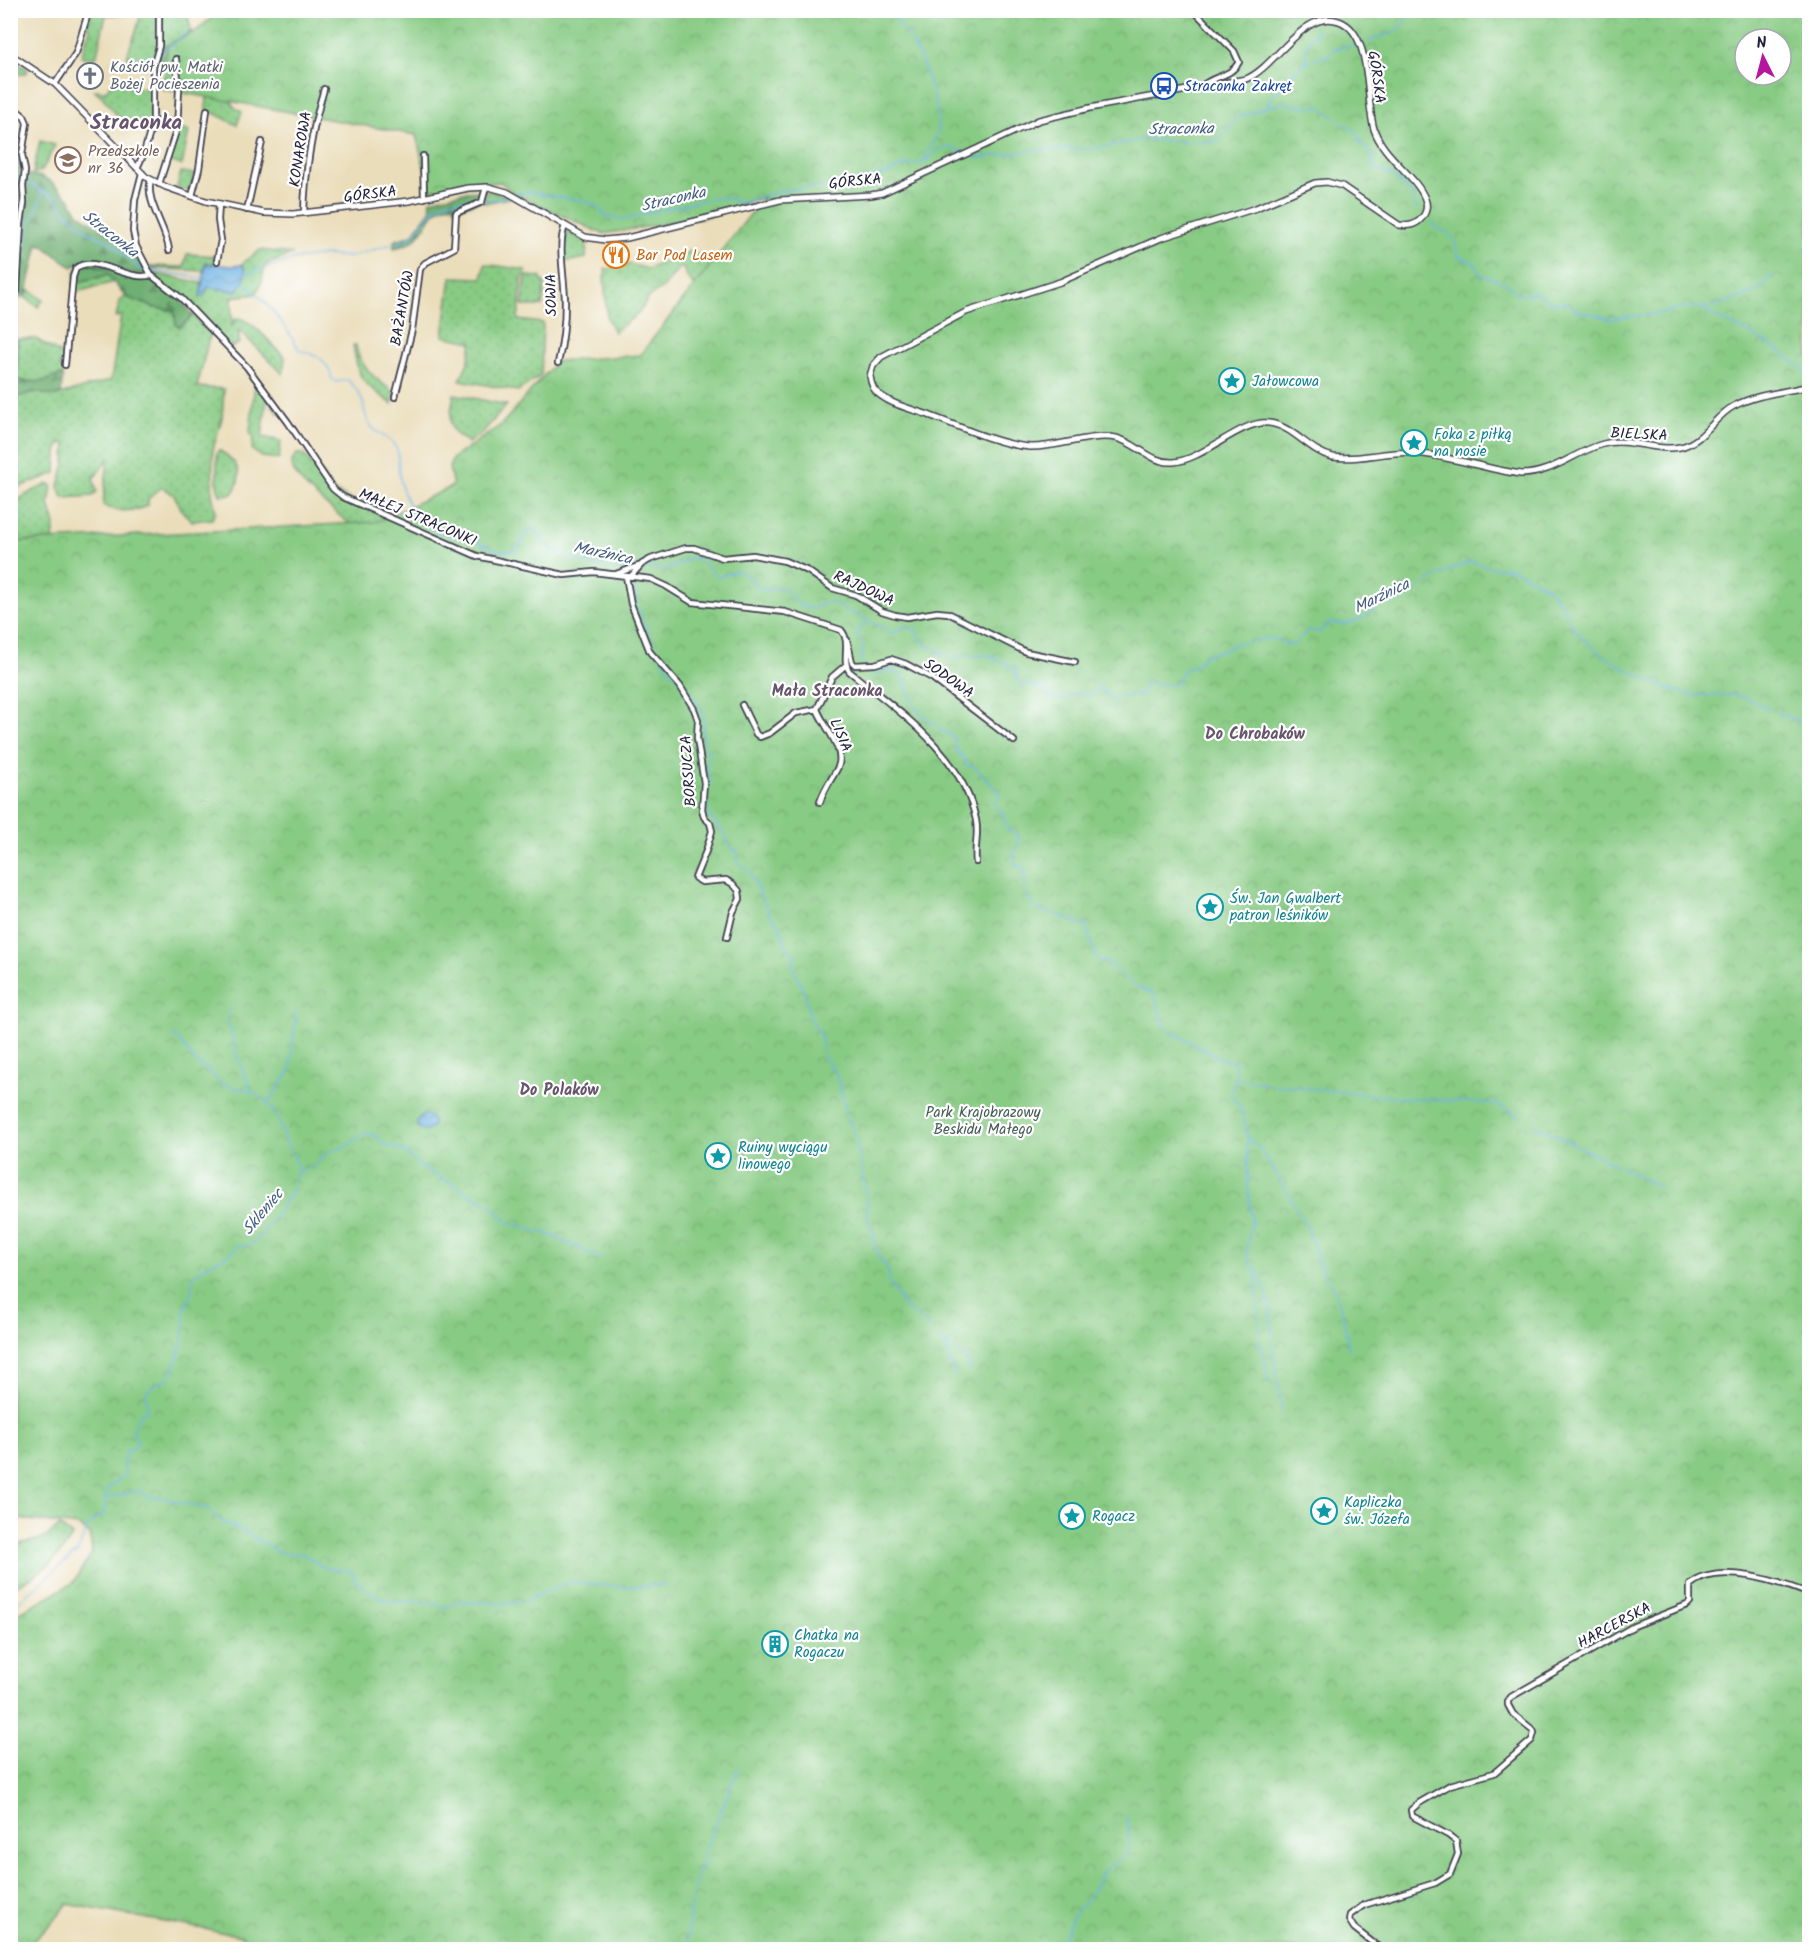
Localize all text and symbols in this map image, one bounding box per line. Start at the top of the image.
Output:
north arrow [1733,27,1793,87]
text: N [1755,31,1768,57]
street label: GÓRSKA [1360,49,1392,105]
place label: Kościół pw. Matki Bożej Pocieszenia [110,56,224,97]
church icon: Kościół pw. Matki Bożej Pocieszenia [75,61,105,91]
bus stop icon: Straconka Zakręt [1149,71,1179,101]
place label: Straconka Zakręt [1184,75,1292,99]
district label: Straconka [90,107,182,140]
street label: KONAROWA [283,110,319,189]
water label: Straconka [1148,116,1215,143]
place label: Przedszkole nr 36 [88,140,159,181]
school or university icon: Przedszkole nr 36 [53,145,83,175]
street label: GÓRSKA [827,167,883,197]
street label: GÓRSKA [342,180,398,210]
water label: Straconka [639,180,709,219]
water label: Straconka [77,204,145,265]
restaurant icon: Bar Pod Lasem [601,240,631,270]
place label: Bar Pod Lasem [636,244,732,268]
street label: BAŻANTÓW [385,268,421,348]
street label: SOWIA [540,273,564,317]
place icon: Jałowcowa [1217,366,1247,396]
place label: Jałowcowa [1252,370,1319,394]
street label: BIELSKA [1610,422,1668,448]
place label: Foka z piłką na nosie [1434,423,1512,464]
place icon: Foka z piłką na nosie [1399,428,1429,458]
street label: MAŁEJ STRACONKI [355,482,481,554]
water label: Marźnica [571,535,636,572]
street label: RAJDOWA [829,564,898,613]
water label: Marźnica [1350,571,1415,621]
street label: SODOWA [918,653,979,705]
district label: Mała Straconka [772,679,882,704]
street label: LISIA [822,715,858,756]
district label: Do Chrobaków [1205,722,1306,747]
street label: BORSUCZA [675,734,703,808]
place label: Św. Jan Gwalbert patron leśników [1229,887,1341,928]
place icon: Św. Jan Gwalbert patron leśników [1195,892,1225,922]
district label: Do Polaków [519,1078,599,1103]
park label: Park Krajobrazowy Beskidu Małego [925,1101,1041,1142]
place label: Ruiny wyciągu linowego [738,1136,827,1177]
place icon: Ruiny wyciągu linowego [703,1141,733,1171]
water label: Skleniec [236,1182,291,1241]
place label: Kapliczka św. Józefa [1344,1491,1410,1532]
place icon: Kapliczka św. Józefa [1309,1496,1339,1526]
place icon: Rogacz [1057,1501,1087,1531]
place label: Rogacz [1092,1505,1135,1529]
street label: HARCERSKA [1573,1596,1656,1655]
place label: Chatka na Rogaczu [794,1624,859,1665]
building icon: Chatka na Rogaczu [760,1629,790,1659]

